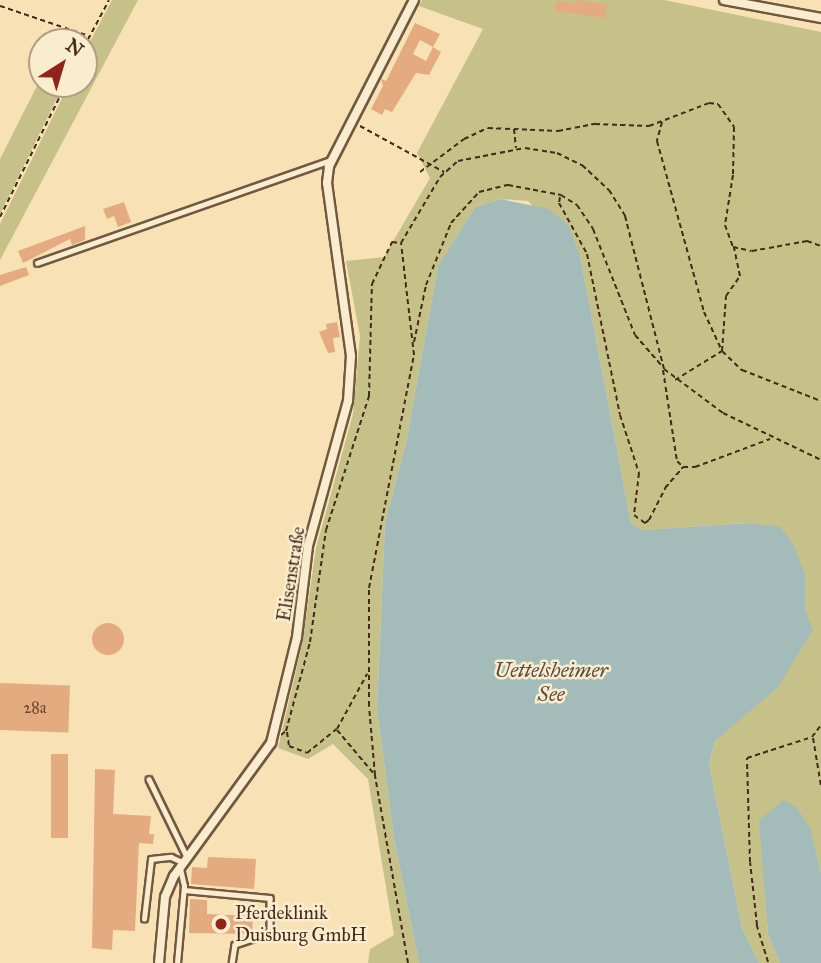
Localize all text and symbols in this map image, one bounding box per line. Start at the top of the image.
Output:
north arrow [28,28,98,98]
text: N [61,33,88,61]
street label: Elisenstraße [272,525,310,623]
water label: Uettelsheimer See [494,657,608,707]
house number: 28a [23,698,47,718]
place label: Pferdeklinik Duisburg GmbH [235,902,367,946]
marker: Pferdeklinik Duisburg GmbH [213,916,229,932]

